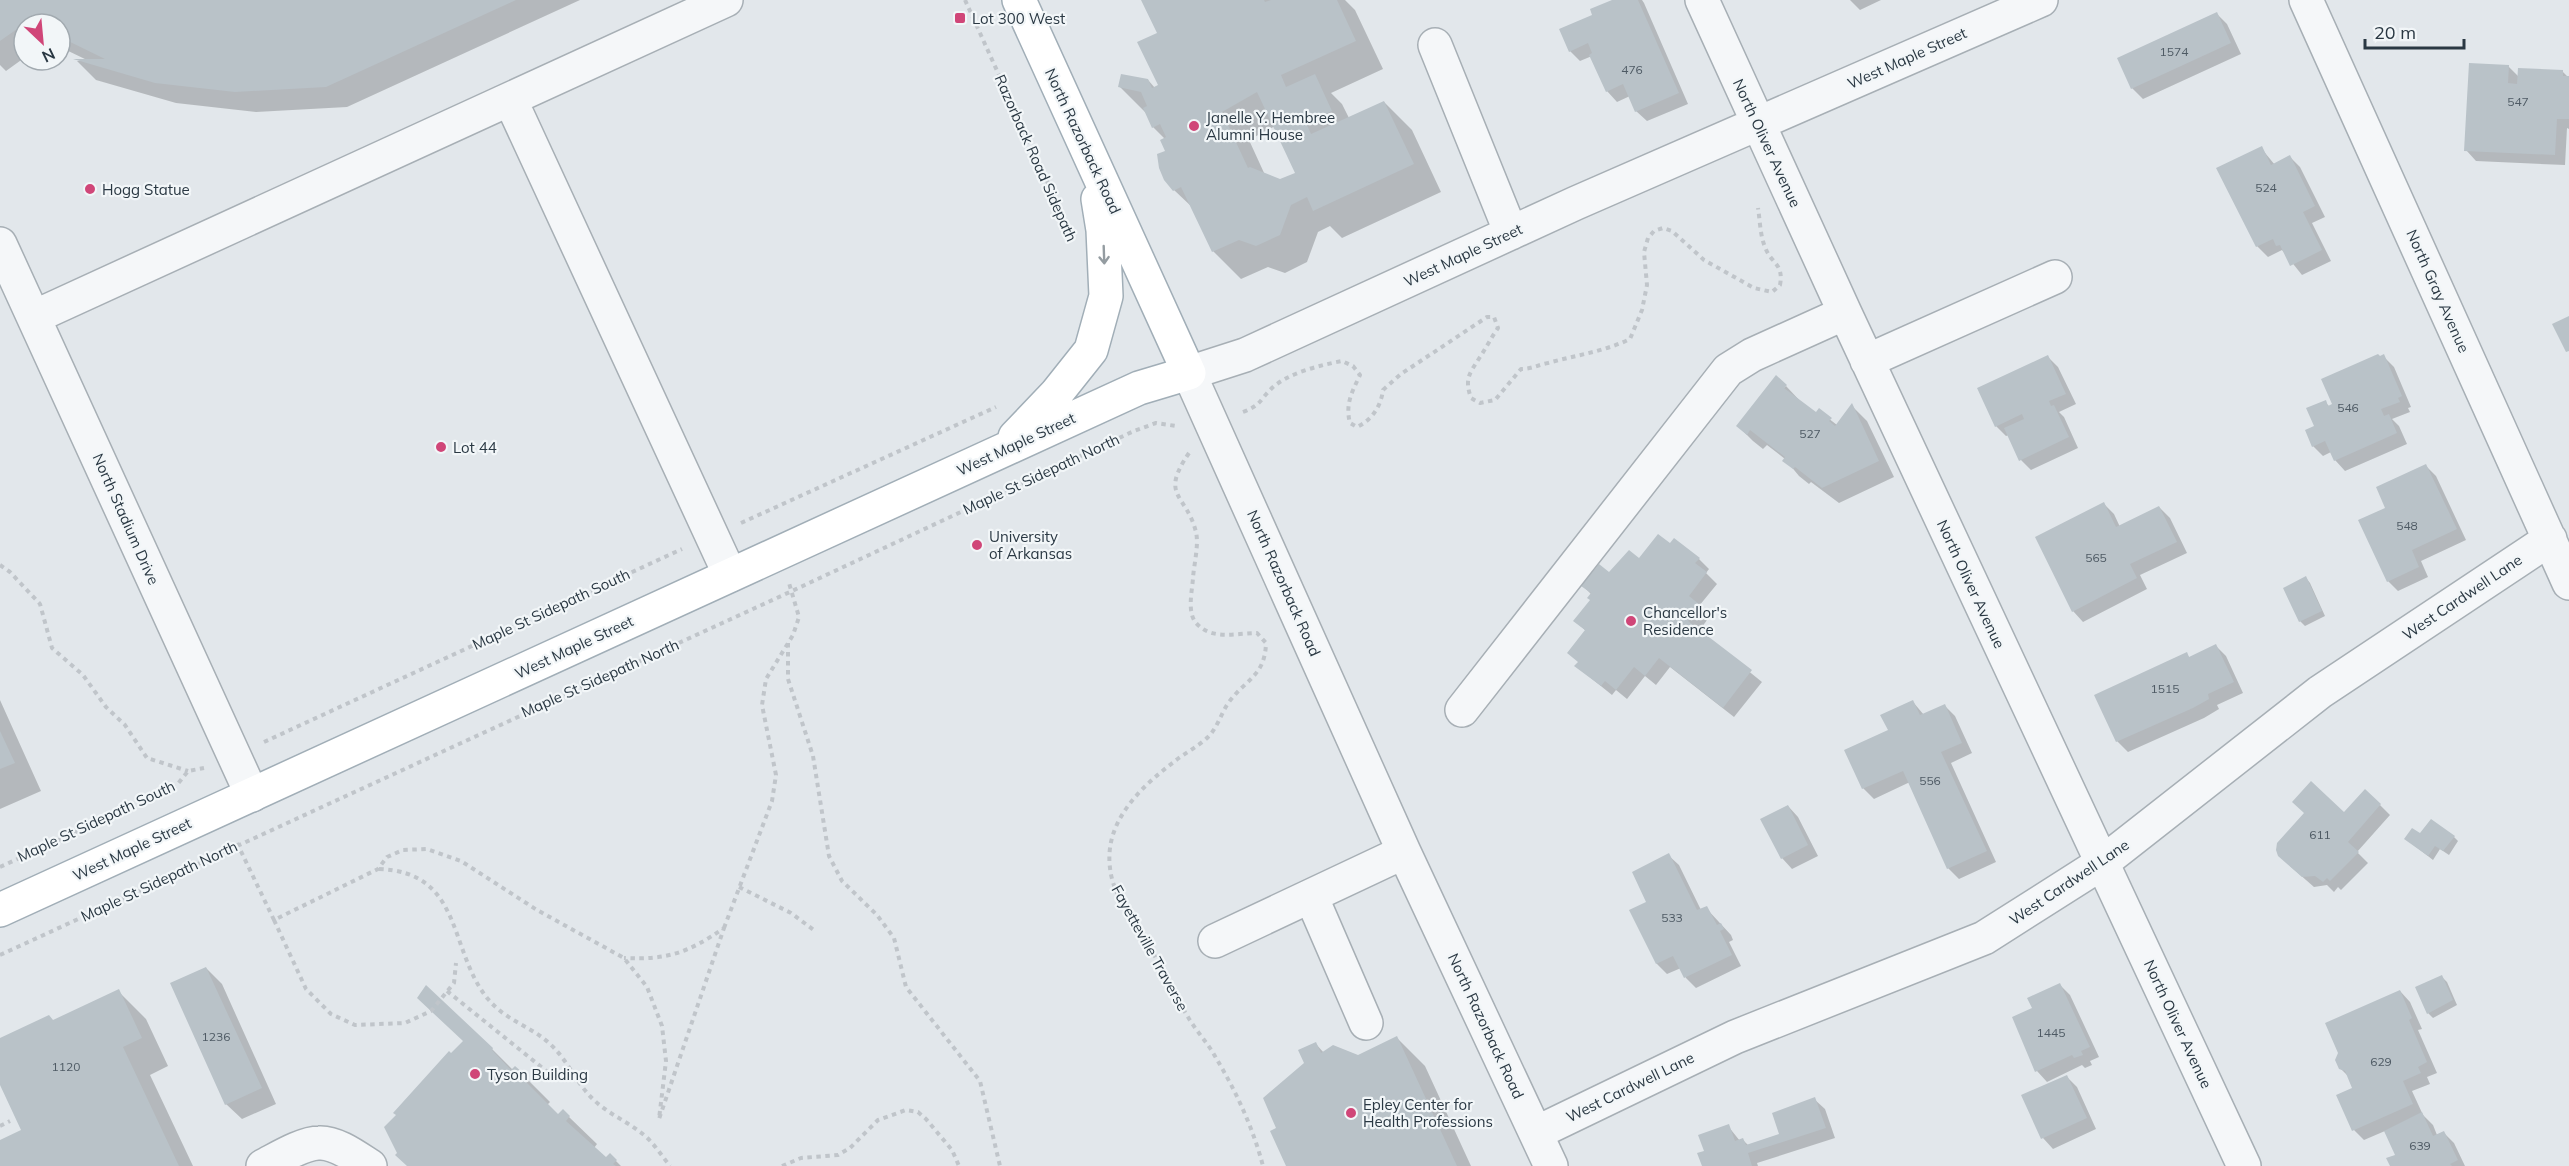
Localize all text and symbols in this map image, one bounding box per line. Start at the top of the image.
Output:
place label: Lot 300 West [972,9,1065,28]
marker: Lot 300 West [953,11,967,25]
north arrow [12,12,72,72]
scale bar [2365,12,2464,50]
text: 20 m [2374,21,2416,44]
street label: West Maple Street [1844,23,1970,93]
text: N [39,44,58,67]
house number: 1574 [2160,44,2188,59]
house number: 476 [1621,62,1643,77]
street label: North Razorback Road [1041,65,1125,217]
street label: Razorback Road Sidepath [991,72,1081,244]
street label: North Oliver Avenue [1729,76,1805,210]
house number: 547 [2507,94,2529,109]
place label: Janelle Y. Hembree Alumni House [1206,108,1335,144]
marker: Janelle Y. Hembree Alumni House [1187,119,1201,133]
place label: Hogg Statue [102,180,190,199]
house number: 524 [2255,180,2277,195]
marker: Hogg Statue [83,182,97,196]
street label: West Maple Street [1401,219,1525,291]
street label: North Gray Avenue [2402,226,2474,356]
one-way arrow [1099,245,1110,265]
house number: 546 [2337,400,2359,415]
street label: West Maple Street [954,408,1078,480]
house number: 527 [1799,426,1821,441]
street label: Maple St Sidepath North [960,429,1122,519]
place label: Lot 44 [453,438,497,457]
marker: Lot 44 [434,440,448,454]
street label: North Stadium Drive [89,450,163,588]
street label: North Razorback Road [1243,507,1325,659]
street label: North Oliver Avenue [1933,517,2009,651]
house number: 548 [2396,518,2418,533]
place label: University of Arkansas [989,527,1072,563]
marker: University of Arkansas [970,538,984,552]
house number: 565 [2085,550,2107,565]
street label: West Cardwell Lane [2399,550,2525,644]
street label: Maple St Sidepath South [469,564,633,654]
place label: Chancellor's Residence [1643,603,1727,639]
street label: West Maple Street [512,611,636,683]
marker: Chancellor's Residence [1624,614,1638,628]
street label: Maple St Sidepath North [518,635,682,721]
house number: 1515 [2151,681,2179,696]
house number: 556 [1919,773,1941,788]
street label: Maple St Sidepath South [14,776,178,866]
street label: West Maple Street [70,813,194,885]
house number: 611 [2309,827,2331,842]
street label: West Cardwell Lane [2006,835,2132,929]
street label: Maple St Sidepath North [78,836,240,926]
street label: Fayetteville Traverse [1107,882,1193,1014]
house number: 533 [1661,910,1683,925]
street label: North Razorback Road [1444,950,1528,1102]
street label: North Oliver Avenue [2140,957,2216,1091]
house number: 1445 [2037,1025,2065,1040]
house number: 1236 [202,1029,230,1044]
street label: West Cardwell Lane [1563,1048,1697,1126]
house number: 629 [2370,1054,2392,1069]
house number: 1120 [52,1059,80,1074]
place label: Tyson Building [487,1065,588,1084]
marker: Tyson Building [468,1067,482,1081]
place label: Epley Center for Health Professions [1363,1095,1493,1131]
marker: Epley Center for Health Professions [1344,1106,1358,1120]
house number: 639 [2409,1138,2431,1153]

